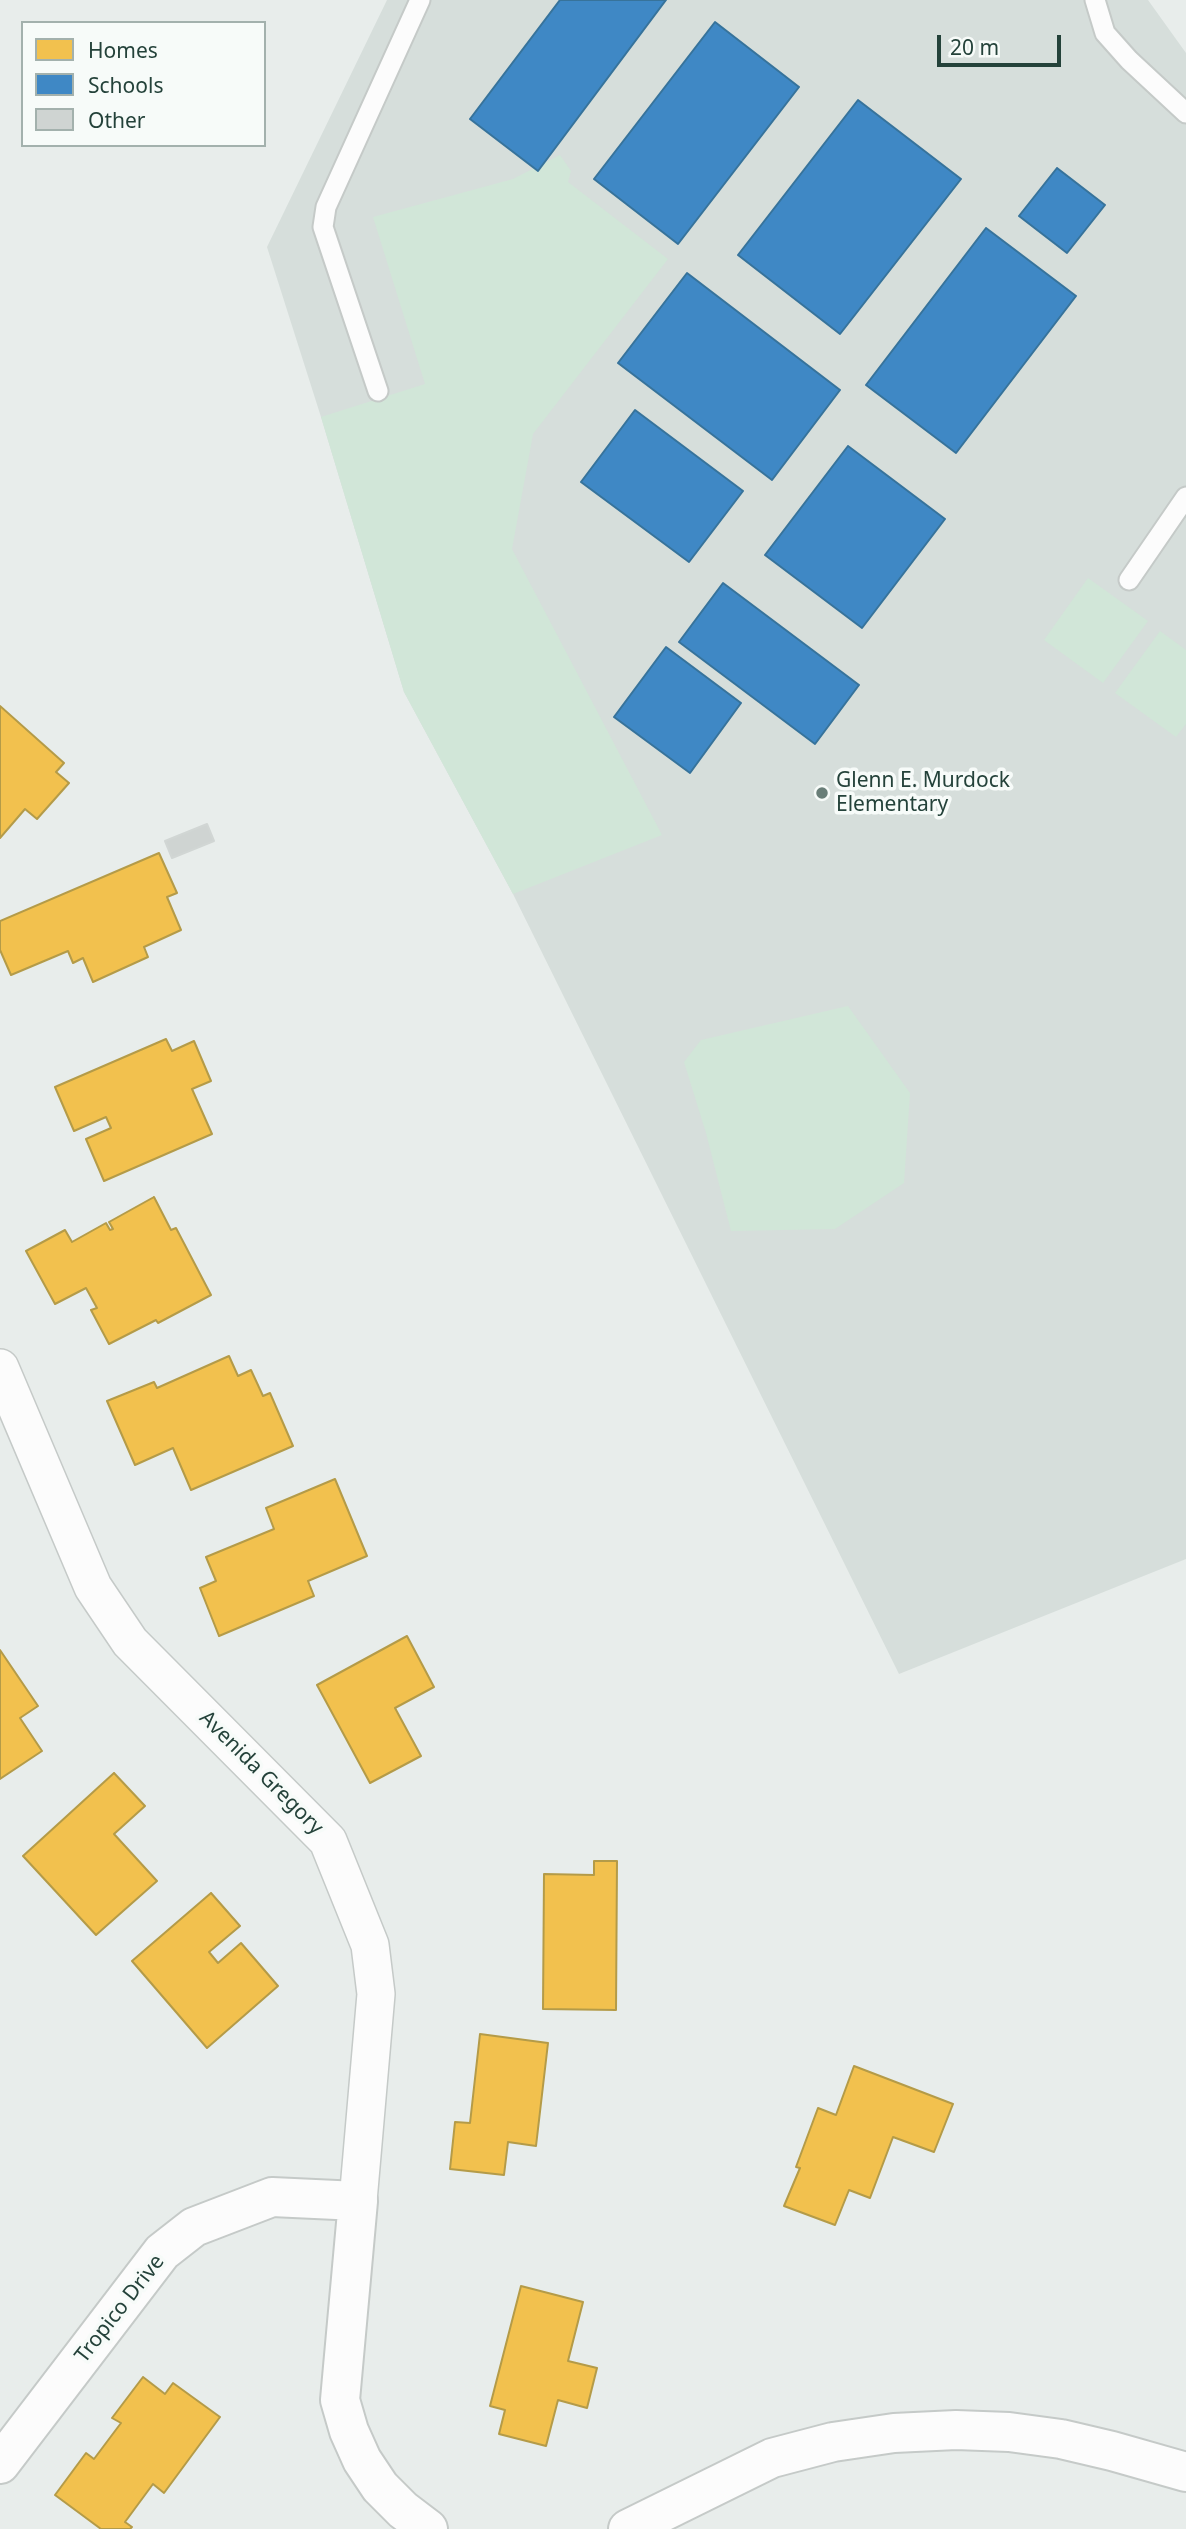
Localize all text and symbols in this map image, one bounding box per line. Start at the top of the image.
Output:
legend [21,21,266,147]
scale bar [941,21,1065,65]
text: 20 m [950,33,999,61]
text: Homes [88,36,158,64]
text: Schools [88,71,163,99]
text: Other [88,106,145,134]
place label: Glenn E. Murdock Elementary [836,768,1010,818]
marker: Glenn E. Murdock Elementary [814,785,830,801]
street label: Avenida Gregory [194,1706,328,1840]
street label: Tropico Drive [70,2250,170,2368]

